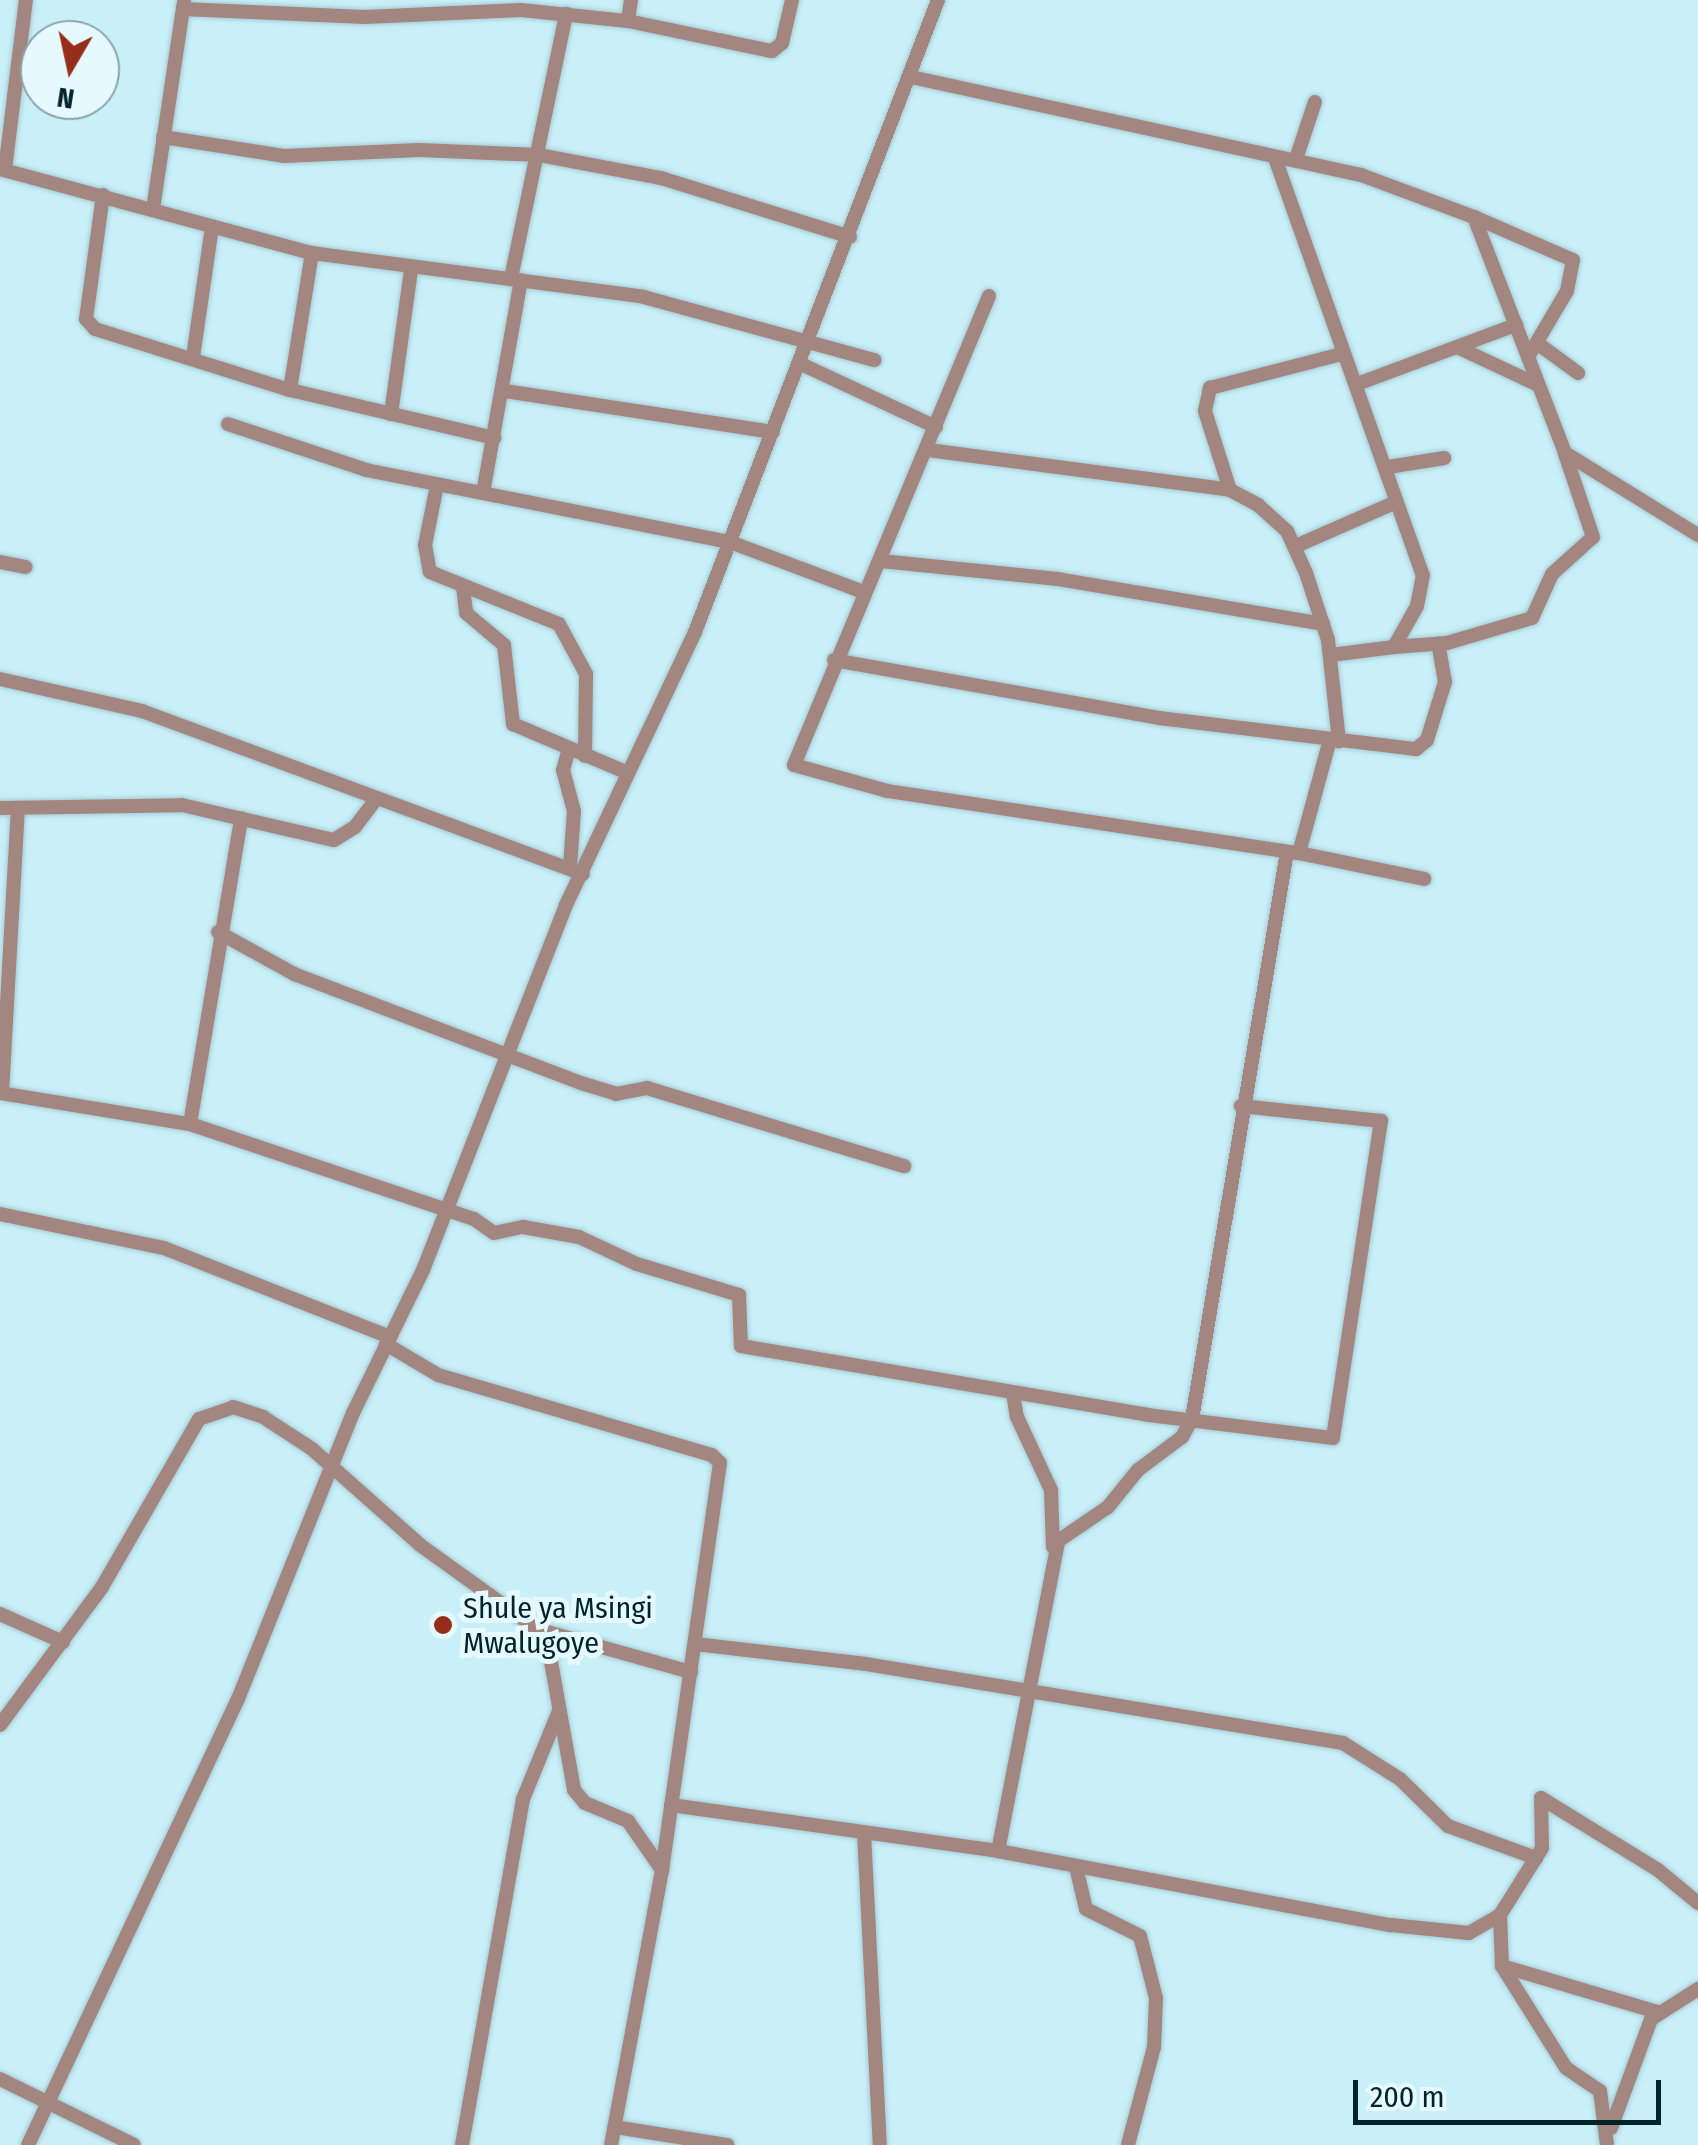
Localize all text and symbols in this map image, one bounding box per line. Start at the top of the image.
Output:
north arrow [20,20,120,120]
text: N [55,81,76,116]
place label: Shule ya Msingi Mwalugoye [463,1590,653,1660]
marker: Shule ya Msingi Mwalugoye [432,1614,454,1636]
scale bar [1358,2060,1666,2122]
text: 200 m [1370,2079,1445,2115]

